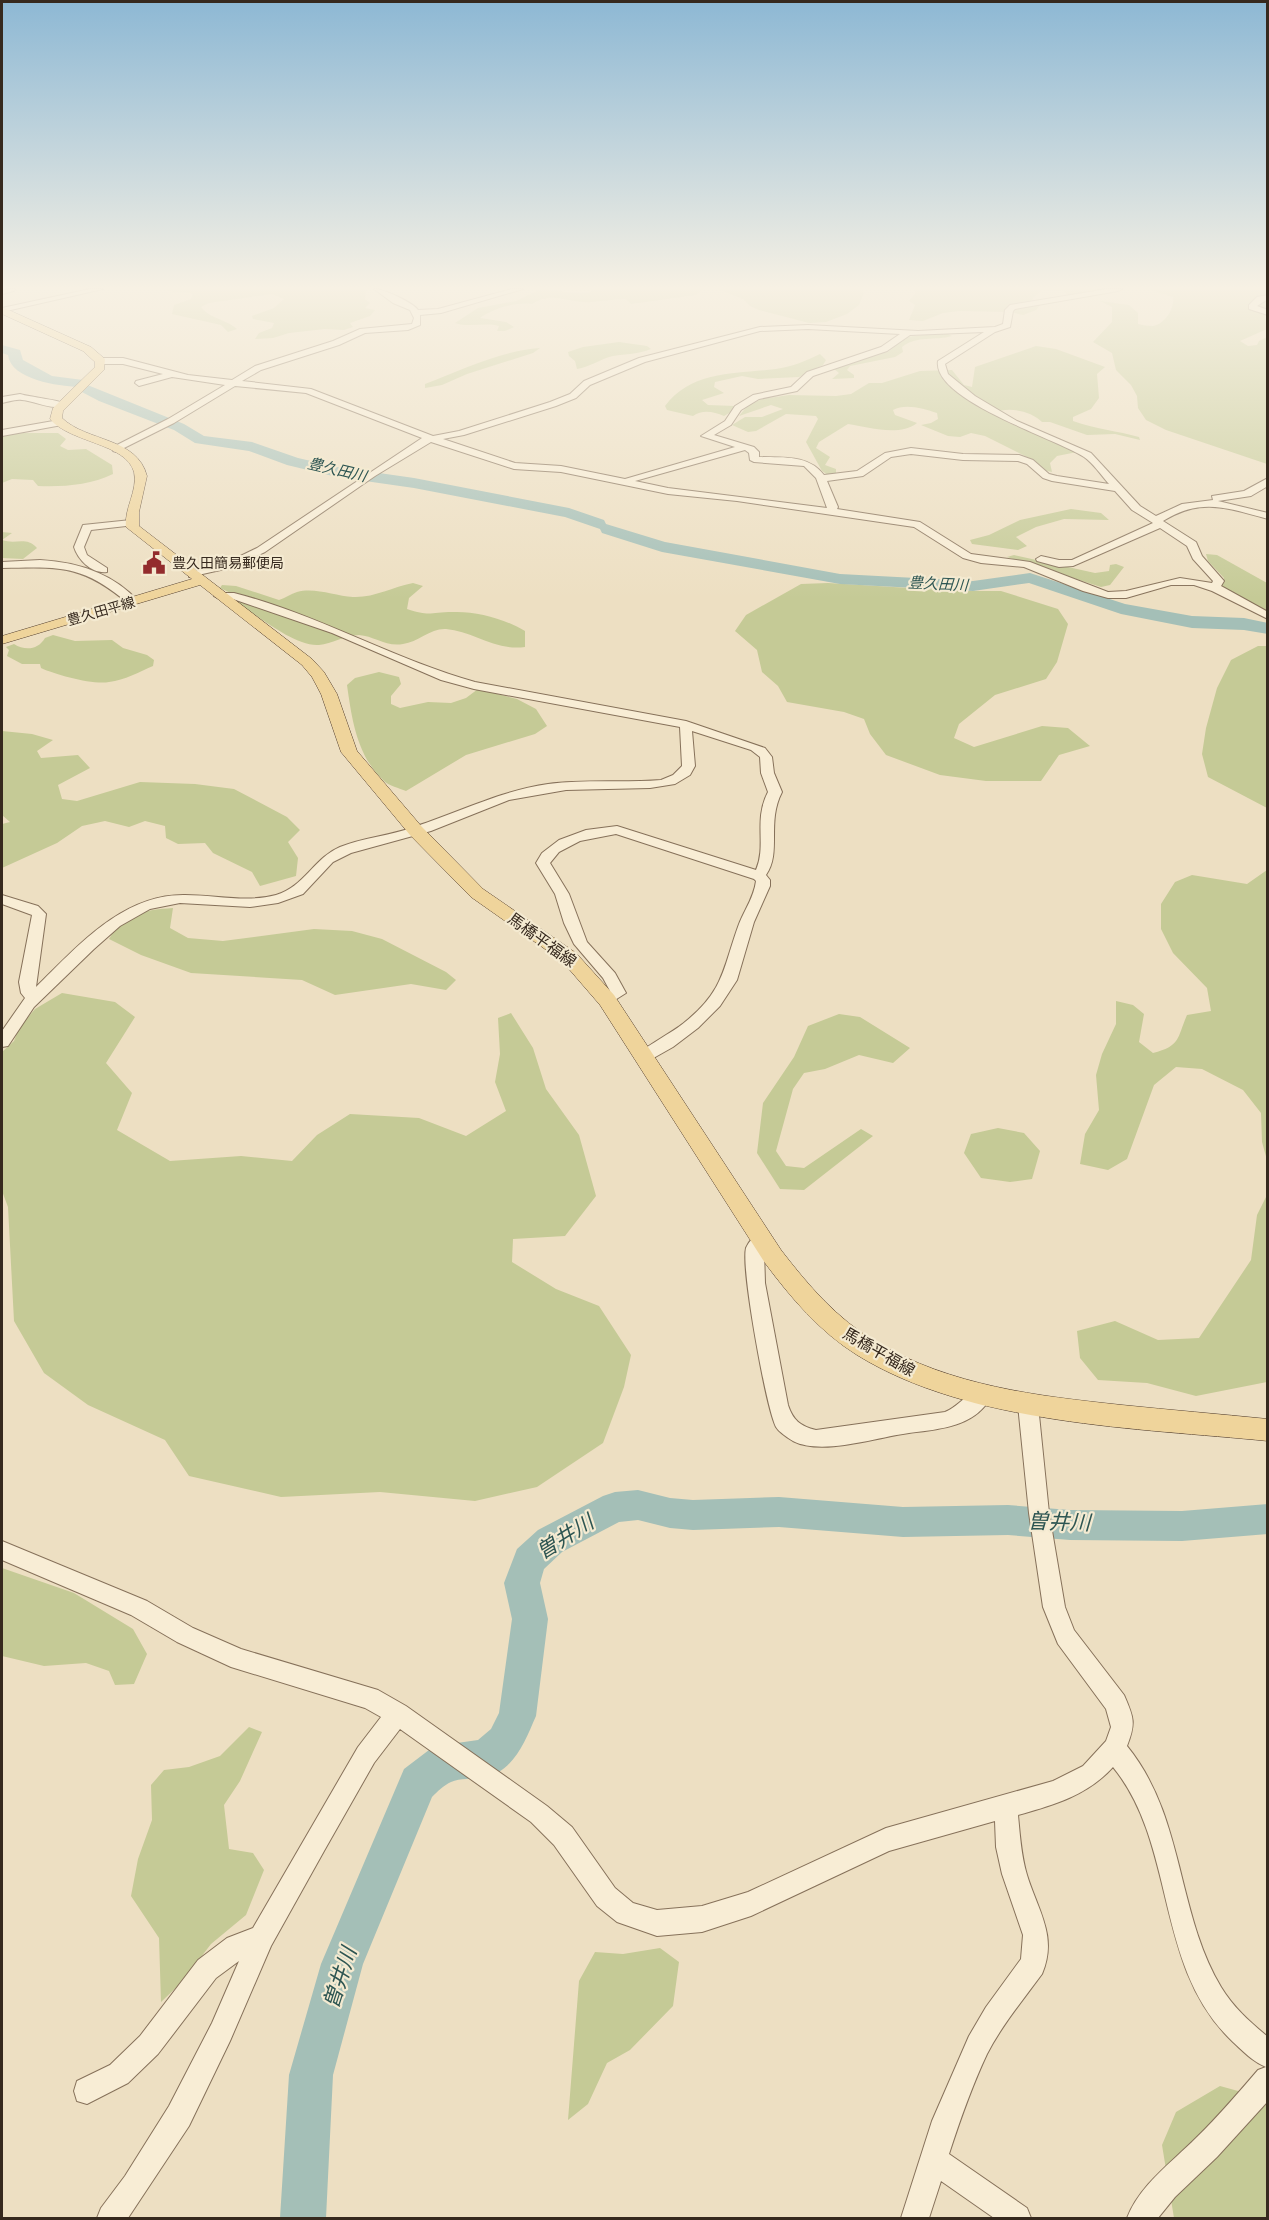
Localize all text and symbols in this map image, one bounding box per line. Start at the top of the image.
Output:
water label: 豊久田川 [306,455,370,485]
public building icon: 豊久田簡易郵便局 [141,550,167,576]
place label: 豊久田簡易郵便局 [172,555,284,571]
water label: 豊久田川 [908,574,970,594]
street label: 豊久田平線 [65,594,137,628]
street label: 馬橋平福線 [505,910,579,970]
street label: 馬橋平福線 [840,1325,918,1379]
water label: 曽井川 [532,1509,600,1564]
water label: 曽井川 [1027,1509,1093,1535]
water label: 曽井川 [319,1942,362,2012]

